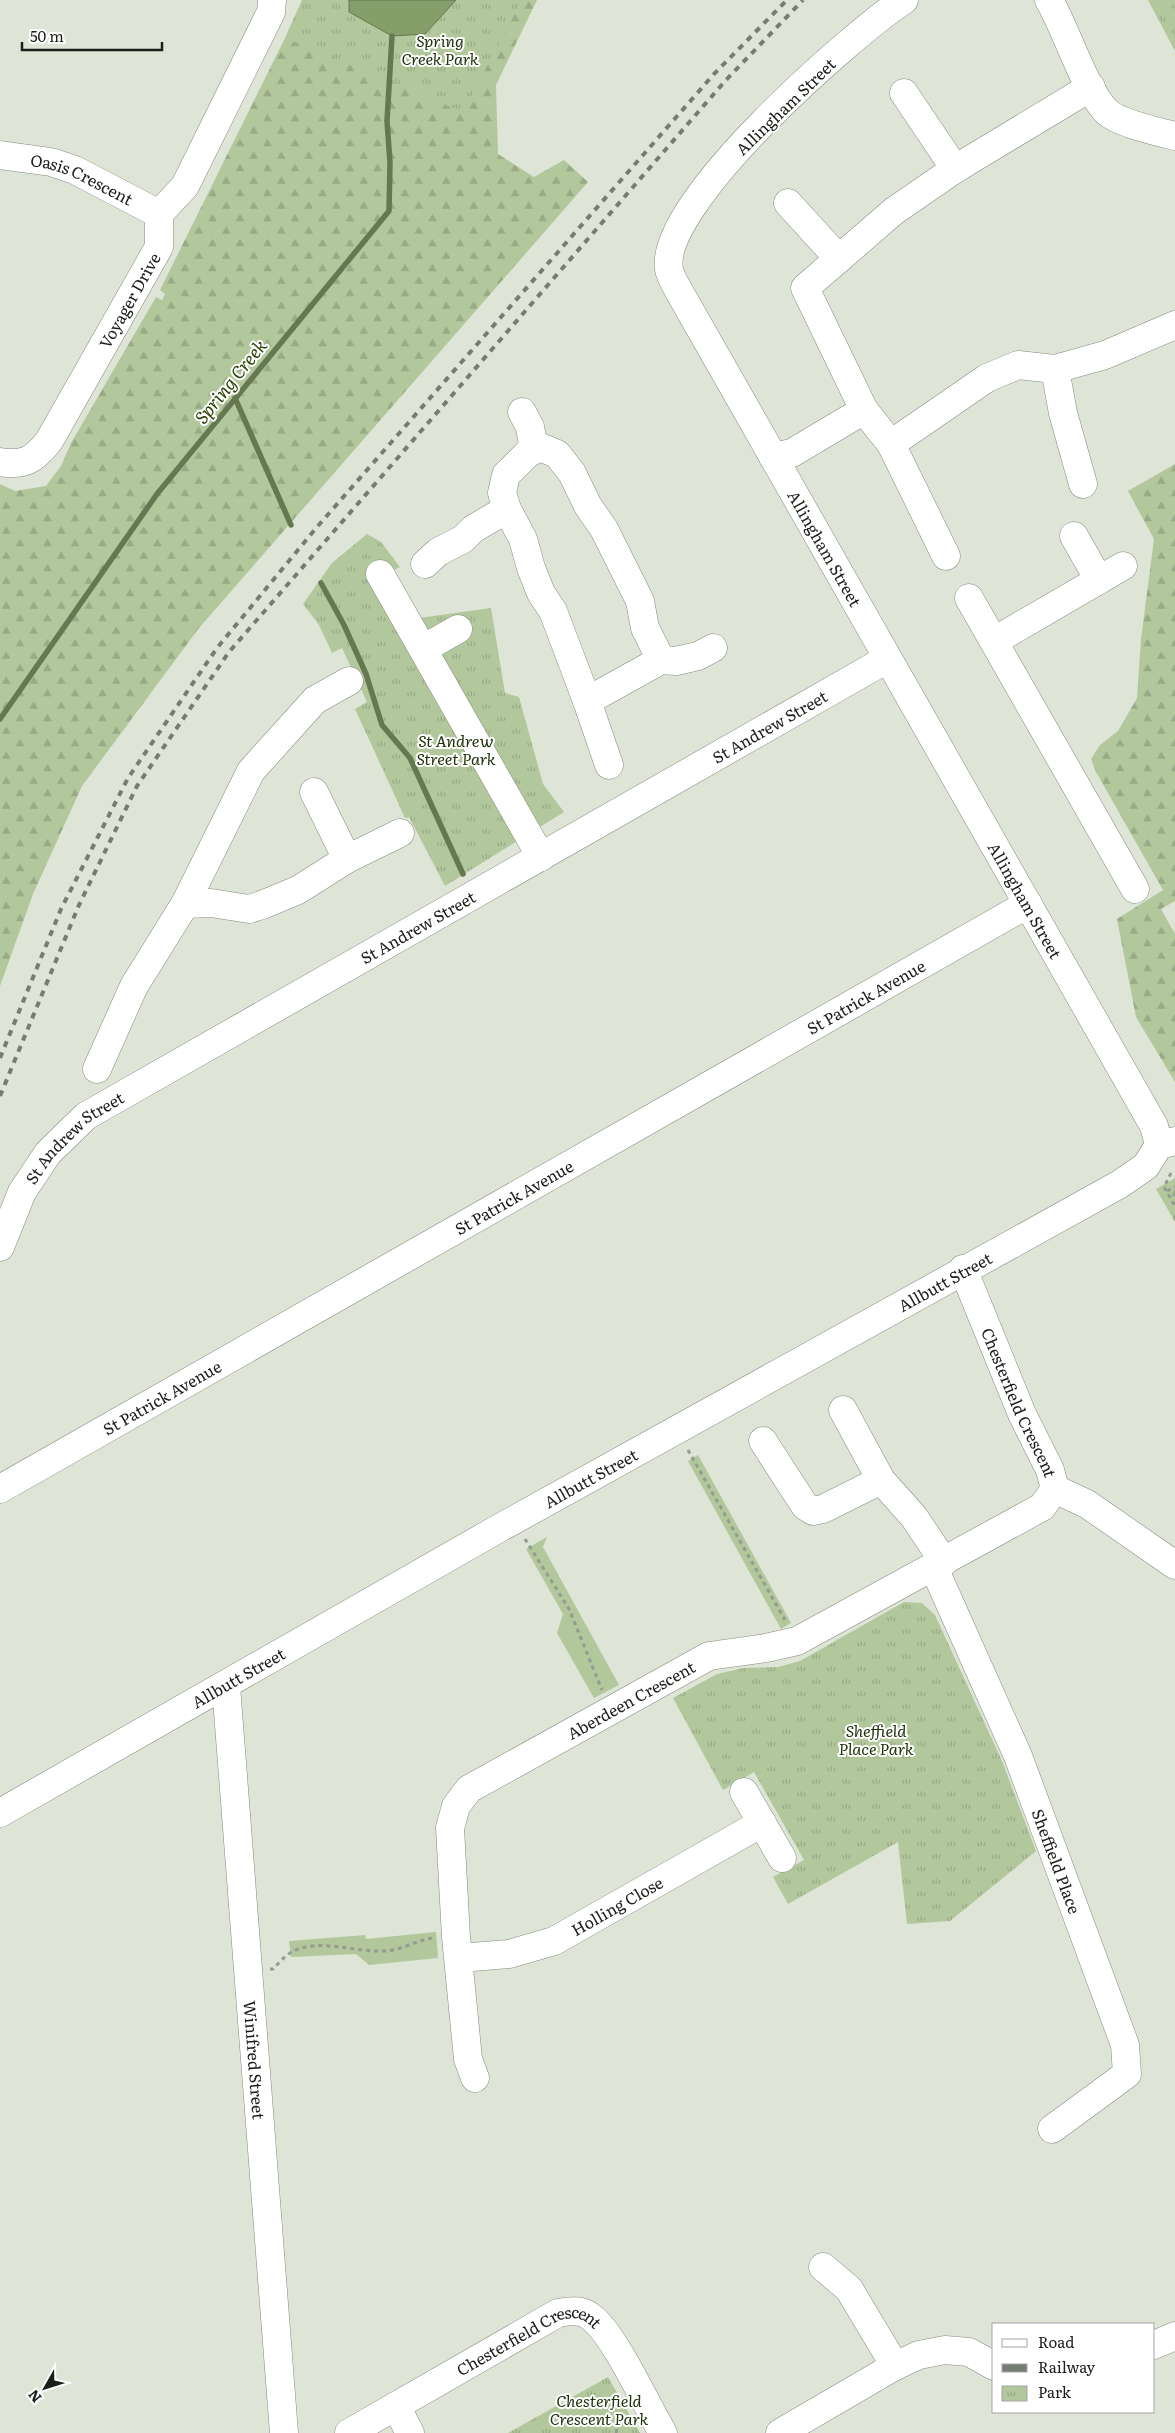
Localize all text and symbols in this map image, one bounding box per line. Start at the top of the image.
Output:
scale bar [22,20,162,52]
text: 50 m [30,24,64,47]
park label: Spring Creek Park [401,28,479,70]
street label: Allingham Street [730,52,841,160]
street label: Oasis Crescent [29,147,138,211]
street label: Voyager Drive [92,248,166,352]
water label: Spring Creek [187,333,273,429]
street label: Allingham Street [782,485,868,611]
street label: St Andrew Street [707,683,832,768]
park label: St Andrew Street Park [416,728,496,770]
street label: Allingham Street [983,837,1069,963]
street label: St Andrew Street [356,884,480,969]
street label: St Patrick Avenue [802,953,929,1040]
street label: St Andrew Street [19,1085,128,1189]
street label: St Patrick Avenue [450,1153,577,1240]
street label: Allbutt Street [893,1245,996,1317]
street label: Chesterfield Crescent [976,1324,1063,1480]
street label: St Patrick Avenue [98,1354,225,1440]
street label: Allbutt Street [539,1442,642,1513]
street label: Allbutt Street [187,1641,289,1713]
street label: Aberdeen Crescent [562,1654,700,1745]
park label: Sheffield Place Park [838,1718,914,1760]
street label: Sheffield Place [1027,1805,1087,1917]
street label: Holling Close [566,1870,667,1941]
street label: Winifred Street [238,2000,272,2121]
street label: Chesterfield Crescent [451,2299,608,2381]
legend [992,2323,1155,2413]
text: Road [1038,2330,1074,2353]
text: Railway [1038,2355,1096,2378]
north arrow [20,2363,70,2413]
text: Park [1038,2380,1072,2403]
text: N [22,2386,46,2408]
park label: Chesterfield Crescent Park [550,2388,649,2430]

